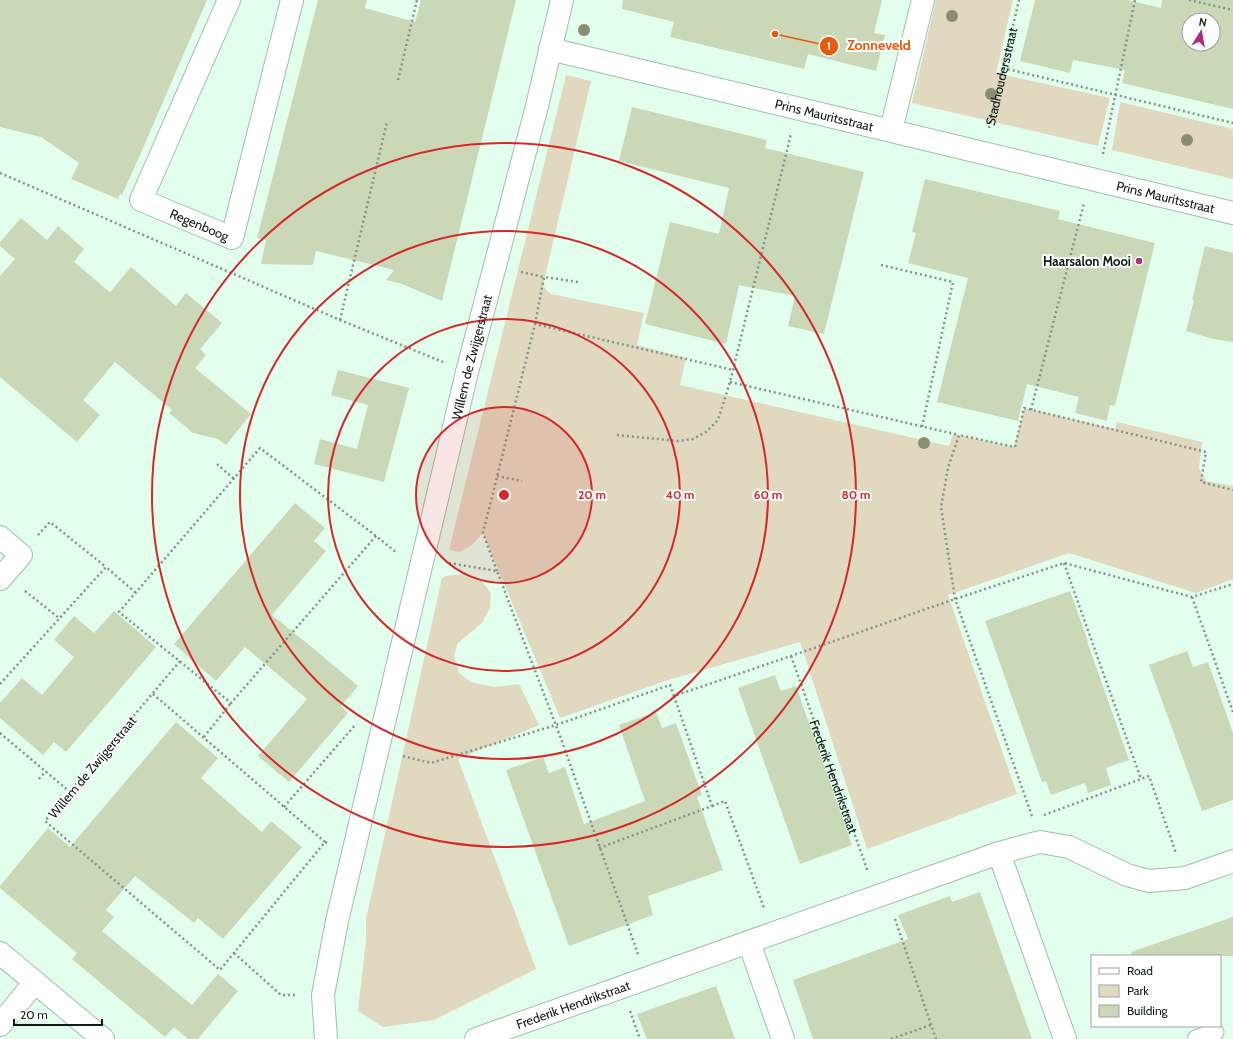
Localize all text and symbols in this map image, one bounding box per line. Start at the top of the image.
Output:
north arrow [1181,12,1221,52]
text: N [1198,15,1208,30]
street label: Stadhoudersstraat [982,25,1020,127]
callout: Zonneveld [819,33,919,59]
text: Zonneveld [847,36,911,54]
text: 1 [827,38,831,53]
street label: Prins Mauritsstraat [773,95,876,135]
street label: Prins Mauritsstraat [1115,177,1217,216]
street label: Regenboog [168,205,232,244]
place label: Haarsalon Mooi [1043,253,1131,269]
marker: Haarsalon Mooi [1134,256,1144,266]
street label: Willem de Zwijgerstraat [448,292,495,421]
text: 20 m [578,487,606,502]
text: 40 m [665,487,695,502]
text: 60 m [754,487,782,502]
text: 80 m [842,487,870,502]
centre of rings [497,488,511,502]
street label: Willem de Zwijgerstraat [45,712,141,822]
street label: Frederik Hendrikstraat [806,717,862,836]
legend [1091,955,1221,1027]
text: Road [1127,963,1153,978]
street label: Frederik Hendrikstraat [514,977,633,1032]
text: Park [1127,983,1149,998]
scale bar [14,1001,102,1027]
text: Building [1127,1003,1169,1018]
text: 20 m [20,1007,48,1022]

